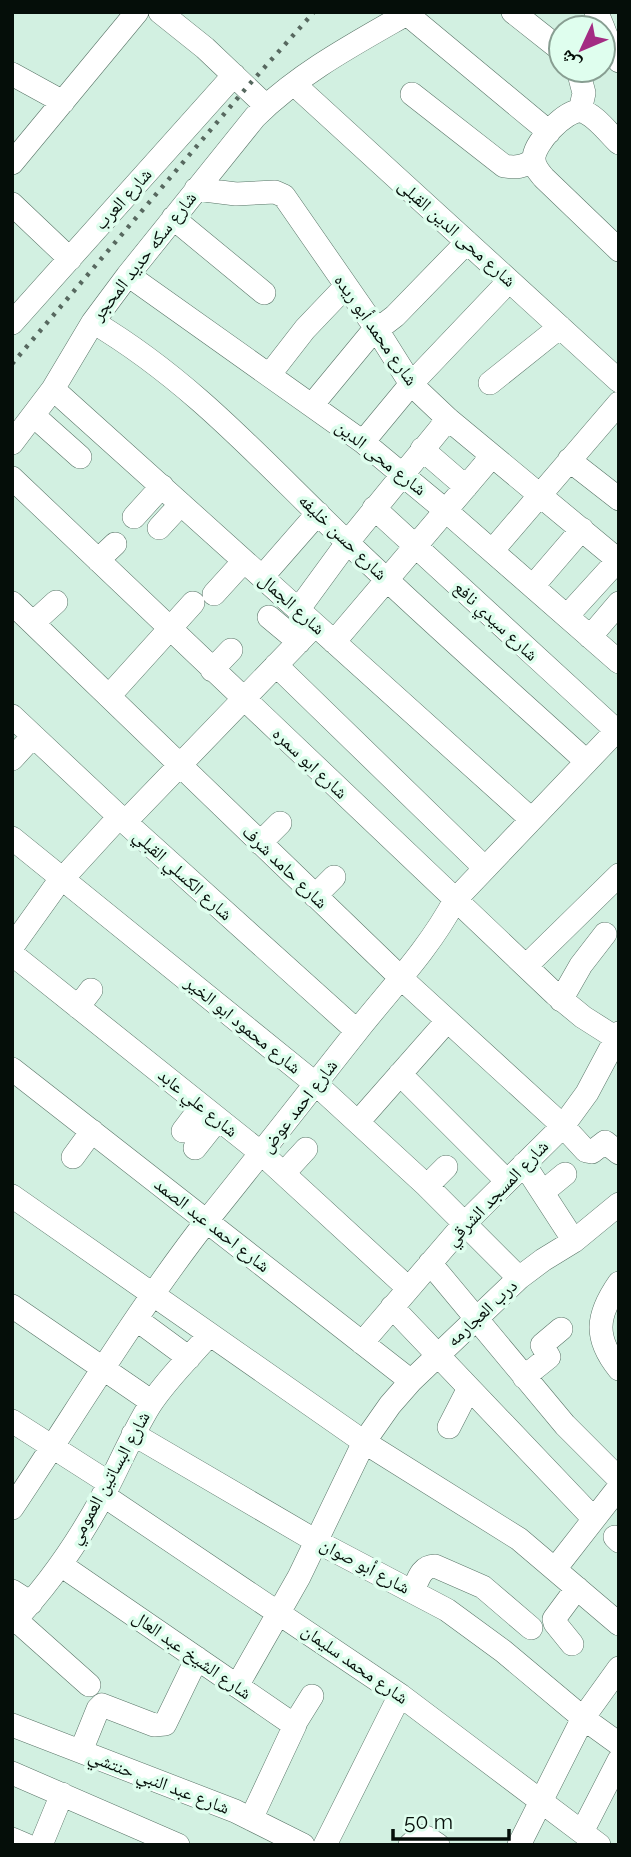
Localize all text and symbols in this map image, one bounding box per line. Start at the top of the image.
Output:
north arrow [547,14,617,84]
text: ش [555,45,585,76]
street label: شارع العرب [90,164,156,234]
street label: شارع محى الدين القبلى [394,174,520,292]
street label: شارع سكه حديد المحجر [86,187,201,326]
street label: شارع محمد أبو ريده [329,270,423,390]
street label: شارع محى الدين [331,416,431,500]
street label: شارع حسن خليفه [294,489,392,585]
street label: شارع الجمال [254,569,330,639]
street label: شارع سيدي نافع [447,576,543,668]
street label: شارع ابو سمره [268,723,352,803]
street label: شارع حامد شرف [238,821,332,913]
street label: شارع الكسلي القبلي [127,825,237,928]
street label: شارع محمود ابو الخير [180,971,305,1079]
street label: شارع احمد عوض [256,1055,342,1157]
street label: شارع علي عابد [151,1064,242,1145]
street label: شارع المسجد الشرقي [441,1135,556,1253]
street label: شارع احمد عبد الصمد [150,1173,274,1277]
street label: درب العجارمه [442,1275,521,1351]
street label: شارع البساتين العمومي [63,1408,158,1550]
street label: شارع أبو صوان [316,1533,414,1599]
street label: شارع الشيخ عبد العال [128,1606,256,1705]
street label: شارع محمد سليمان [298,1619,412,1709]
street label: شارع عبد النبي حنتشي [84,1745,233,1822]
scale bar [393,1798,508,1842]
text: 50 m [404,1809,453,1834]

